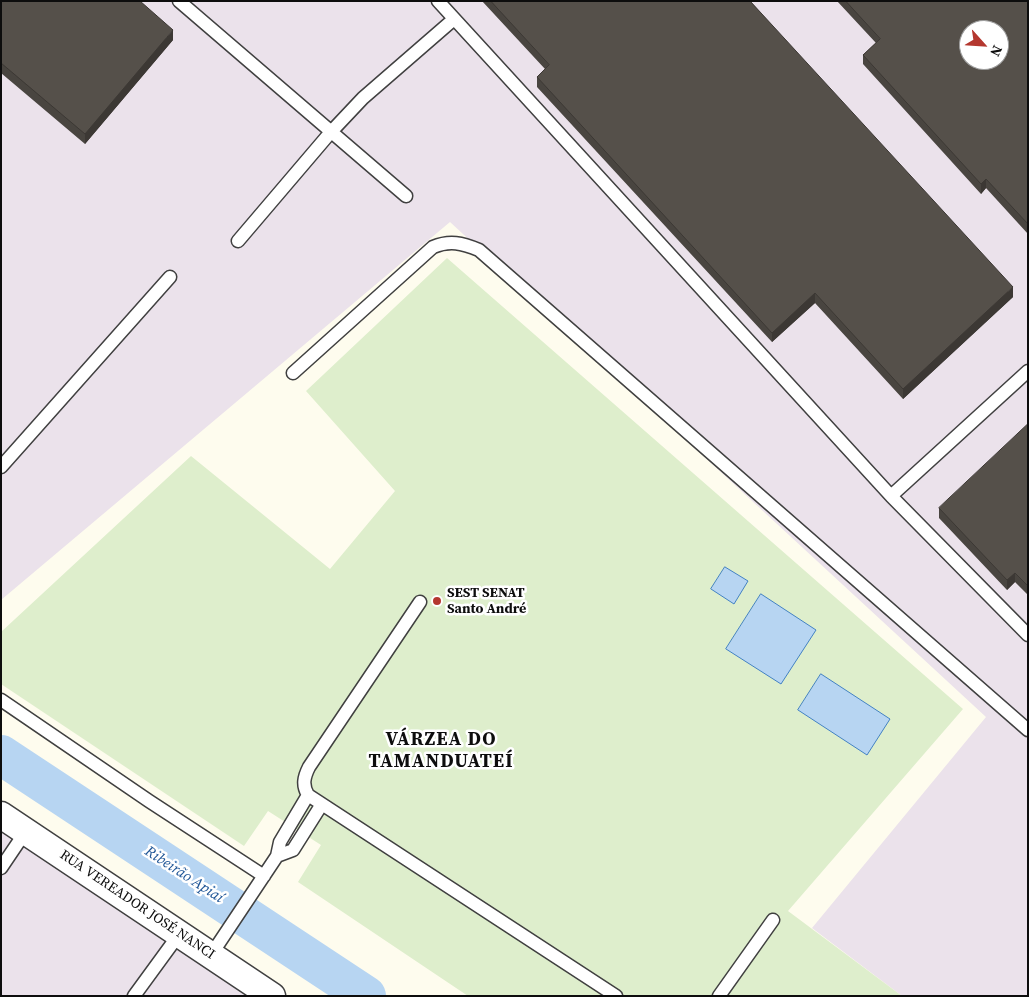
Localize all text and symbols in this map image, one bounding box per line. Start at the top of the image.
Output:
north arrow [959,20,1009,70]
text: N [985,42,1008,60]
place label: SEST SENAT Santo André [447,585,526,618]
marker: SEST SENAT Santo André [431,595,443,607]
district label: VÁRZEA DO TAMANDUATEÍ [367,729,515,773]
water label: Ribeirão Apiaí [141,843,227,907]
street label: RUA VEREADOR JOSÉ NANCI [56,847,218,963]

